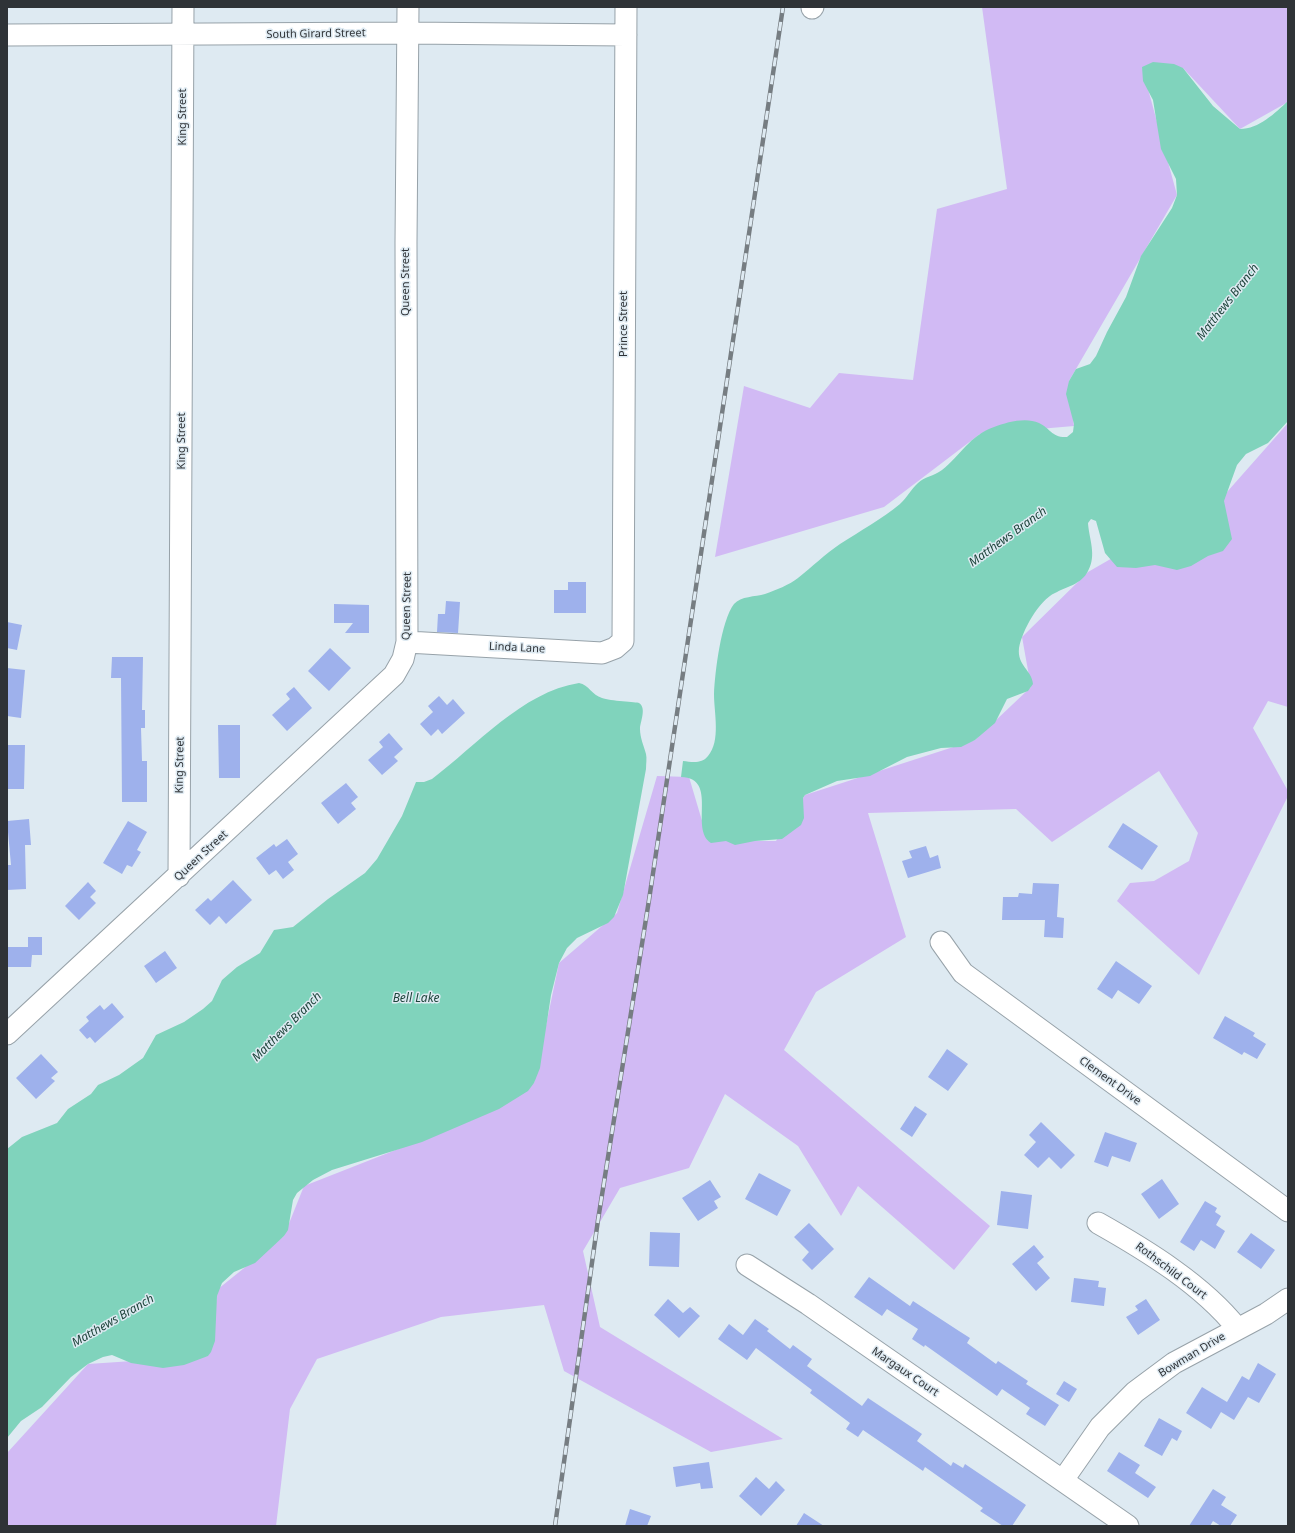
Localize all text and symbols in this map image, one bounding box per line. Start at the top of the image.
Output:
street label: South Girard Street [266,27,366,41]
street label: King Street [176,89,190,145]
street label: Queen Street [399,248,413,316]
water label: Matthews Branch [1194,261,1262,343]
street label: Prince Street [617,291,631,357]
street label: King Street [175,413,189,469]
water label: Matthews Branch [966,504,1050,570]
street label: Queen Street [400,572,414,640]
street label: Linda Lane [489,640,545,656]
street label: King Street [173,736,187,794]
street label: Queen Street [172,828,230,884]
water label: Matthews Branch [249,989,325,1065]
water label: Bell Lake [393,992,439,1006]
street label: Clement Drive [1076,1054,1144,1108]
street label: Rothschild Court [1133,1240,1209,1302]
water label: Matthews Branch [69,1292,157,1350]
street label: Bowman Drive [1156,1330,1228,1380]
street label: Margaux Court [869,1345,941,1399]

